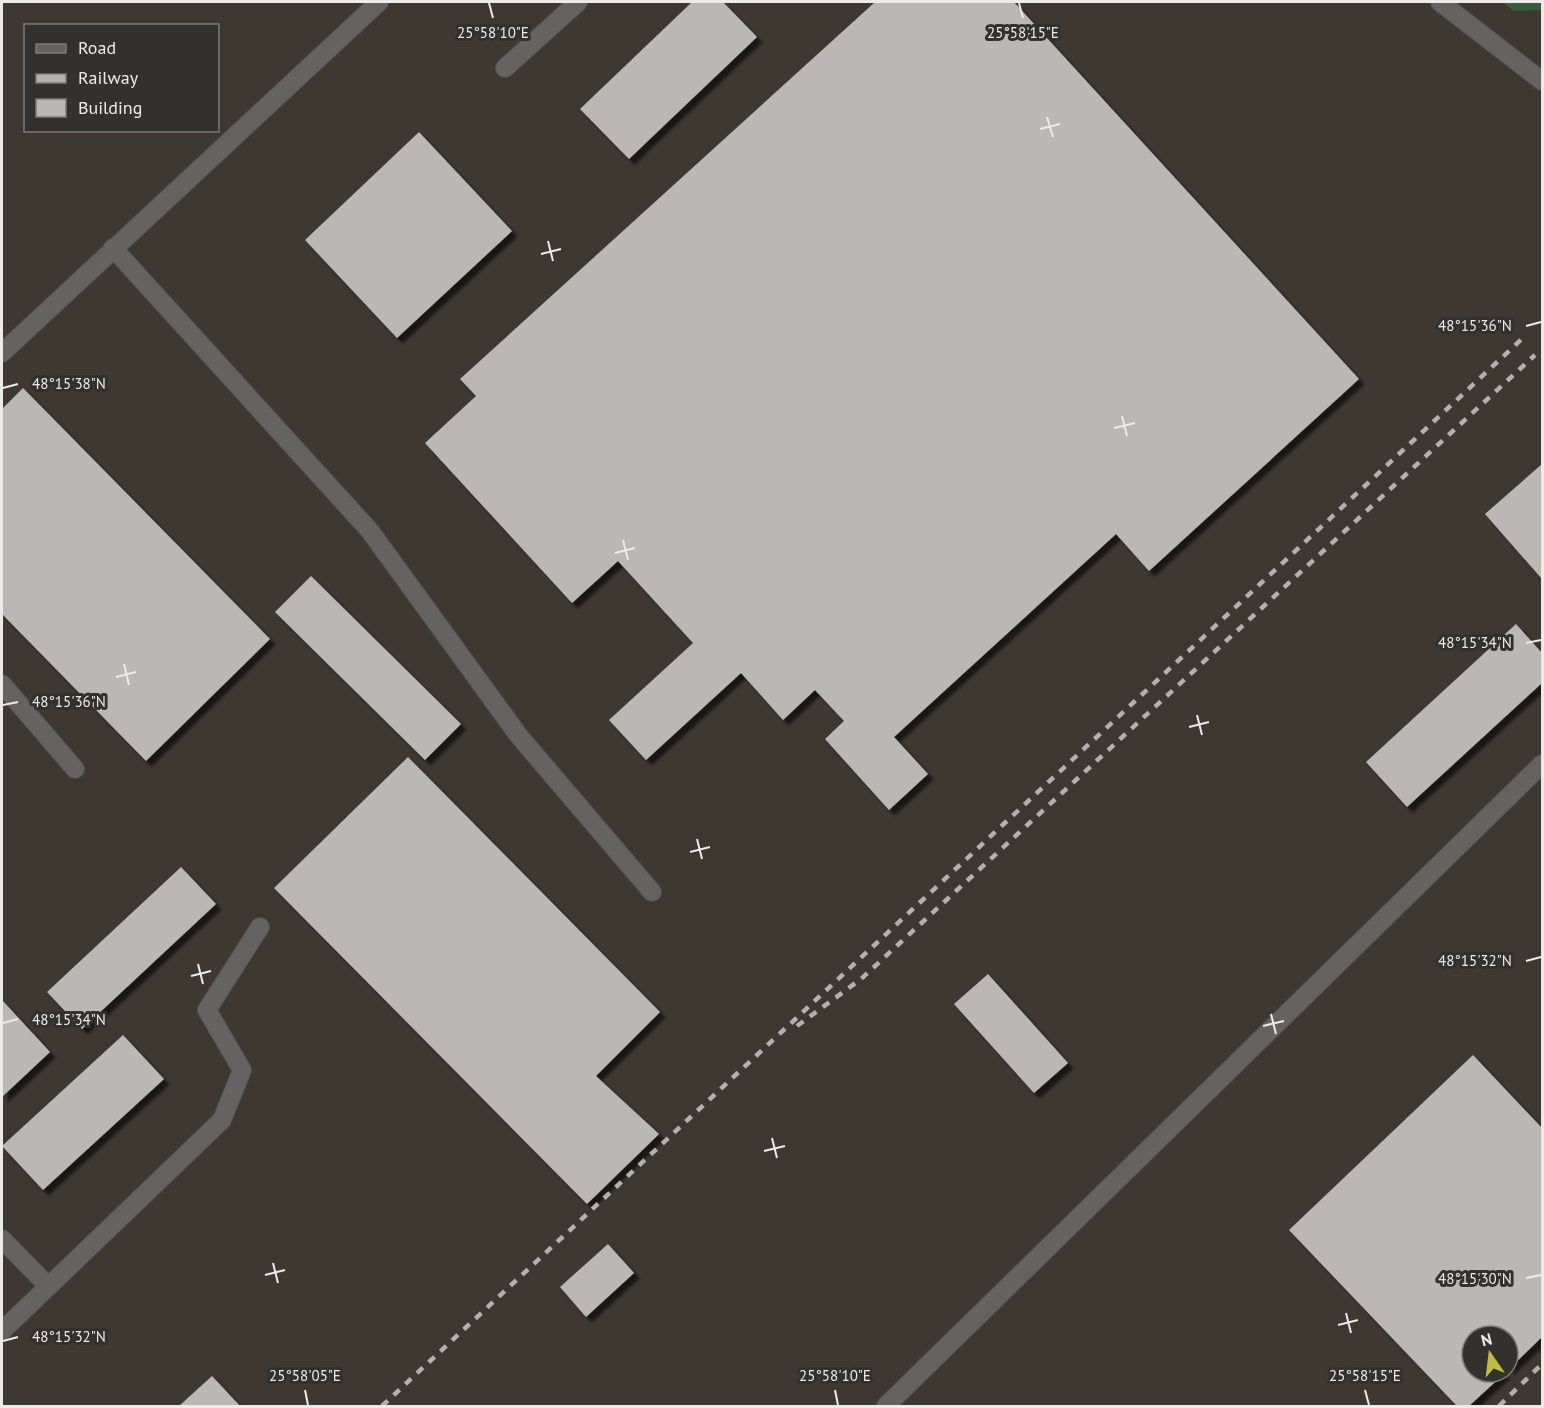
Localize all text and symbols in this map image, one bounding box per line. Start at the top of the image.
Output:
text: 25°58'10"E [457,23,529,42]
text: 25°58'15"E [987,23,1059,42]
legend [24,24,219,132]
text: Road [78,36,116,59]
text: Railway [78,66,139,89]
text: Building [78,96,142,119]
text: 48°15'36"N [1438,316,1512,335]
text: 48°15'38"N [32,374,106,393]
text: 48°15'34"N [1438,633,1512,652]
text: 48°15'36"N [32,692,106,711]
text: 48°15'32"N [1438,951,1512,970]
text: 48°15'34"N [32,1010,106,1029]
text: 48°15'30"N [1438,1269,1512,1288]
north arrow [1460,1324,1520,1384]
text: 48°15'32"N [32,1327,106,1346]
text: N [1479,1328,1494,1350]
text: 25°58'05"E [269,1366,341,1385]
text: 25°58'10"E [799,1366,871,1385]
text: 25°58'15"E [1329,1366,1401,1385]

